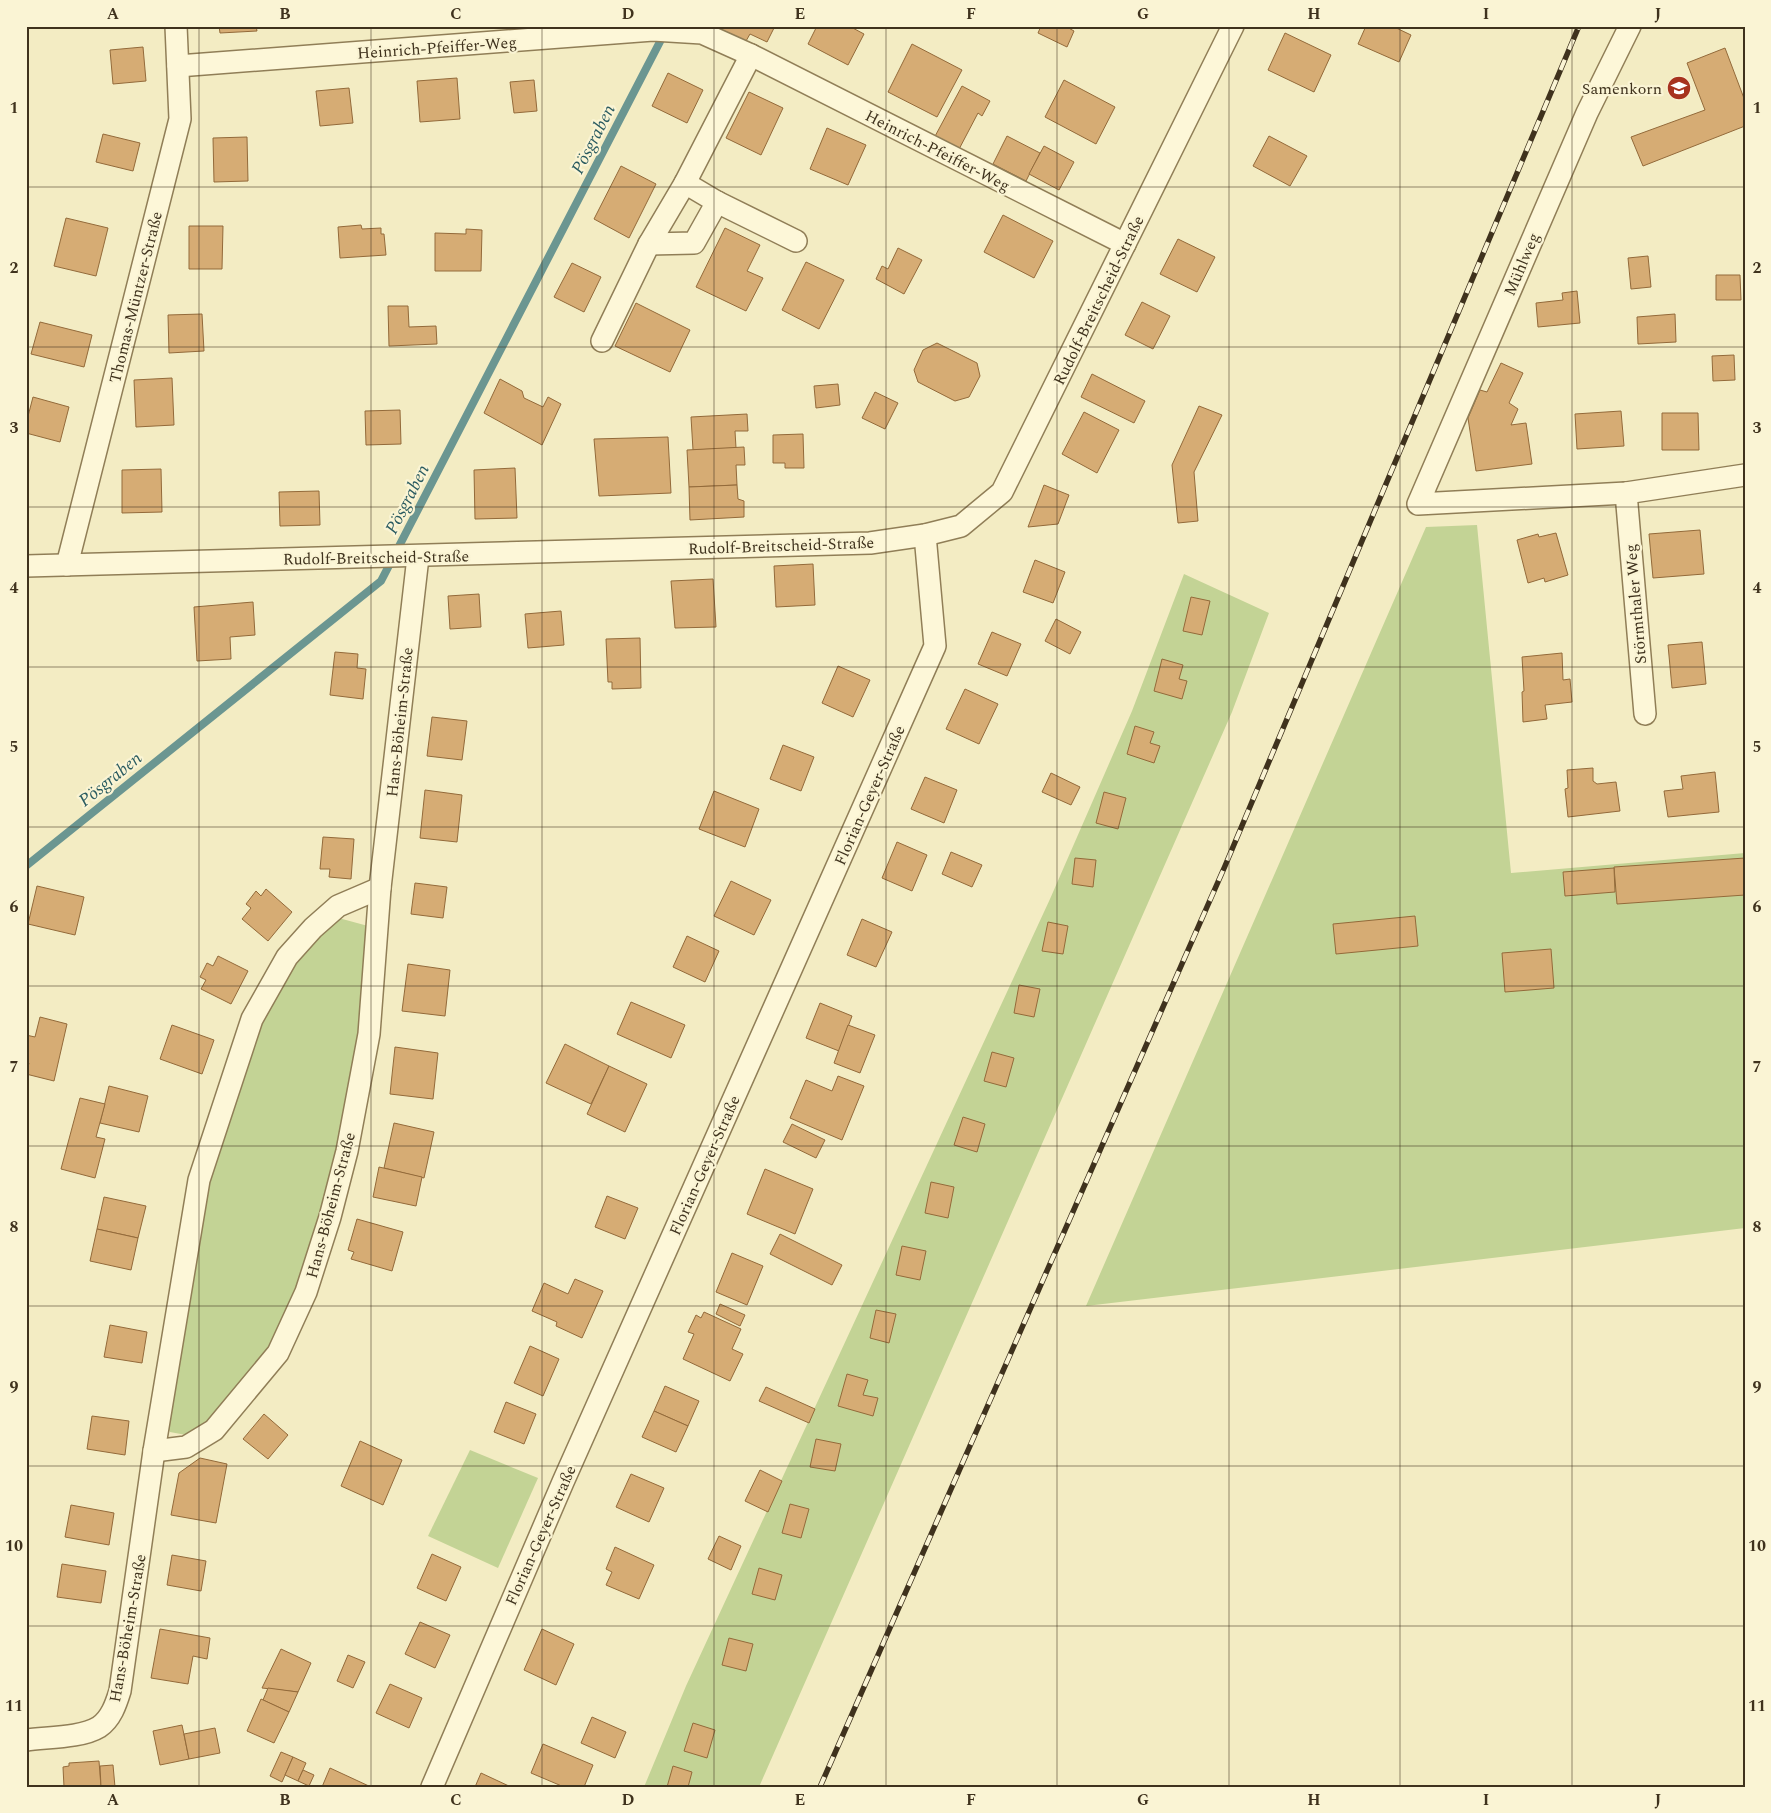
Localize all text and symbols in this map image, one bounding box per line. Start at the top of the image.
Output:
text: A [107,2,120,26]
text: B [279,2,291,26]
text: C [450,2,462,26]
text: D [622,2,635,26]
text: E [795,2,805,26]
text: F [966,2,976,26]
text: G [1137,2,1149,26]
text: H [1307,2,1321,26]
text: I [1483,2,1489,26]
text: J [1655,2,1662,26]
street label: Heinrich-Pfeiffer-Weg [356,30,518,66]
school or university icon: Samenkorn [1666,75,1692,101]
place label: Samenkorn [1582,77,1662,101]
text: 1 [10,96,18,120]
text: 1 [1753,96,1761,120]
water label: Pösgraben [564,99,623,179]
street label: Heinrich-Pfeiffer-Weg [861,104,1014,198]
street label: Thomas-Müntzer-Straße [103,209,169,386]
street label: Rudolf-Breitscheid-Straße [1047,212,1150,389]
street label: Mühlweg [1498,229,1546,300]
text: 2 [10,256,19,280]
text: 2 [1753,256,1762,280]
text: 3 [10,416,19,440]
text: 3 [1753,416,1762,440]
water label: Pösgraben [378,459,437,539]
street label: Rudolf-Breitscheid-Straße [688,531,874,561]
street label: Störmthaler Weg [1619,543,1653,665]
street label: Rudolf-Breitscheid-Straße [283,544,469,572]
text: 4 [10,576,19,600]
text: 4 [1753,576,1762,600]
street label: Hans-Böheim-Straße [380,646,420,798]
street label: Florian-Geyer-Straße [828,721,912,869]
text: 5 [10,735,18,759]
text: 5 [1753,735,1761,759]
water label: Pösgraben [73,745,148,814]
text: 6 [10,895,19,919]
text: 6 [1753,895,1762,919]
text: 7 [10,1055,19,1079]
text: 7 [1753,1055,1762,1079]
street label: Florian-Geyer-Straße [663,1091,747,1239]
street label: Hans-Böheim-Straße [300,1130,362,1281]
text: 8 [10,1215,19,1239]
text: 8 [1753,1215,1762,1239]
text: 9 [10,1375,19,1399]
text: 9 [1753,1375,1762,1399]
street label: Florian-Geyer-Straße [499,1461,583,1609]
text: 10 [5,1534,23,1558]
text: 10 [1748,1534,1766,1558]
street label: Hans-Böheim-Straße [103,1552,153,1704]
text: 11 [5,1694,23,1718]
text: 11 [1748,1694,1766,1718]
text: A [107,1788,120,1812]
text: B [279,1788,291,1812]
text: C [450,1788,462,1812]
text: D [622,1788,635,1812]
text: E [795,1788,805,1812]
text: F [966,1788,976,1812]
text: G [1137,1788,1149,1812]
text: H [1307,1788,1321,1812]
text: I [1483,1788,1489,1812]
text: J [1655,1788,1662,1812]

